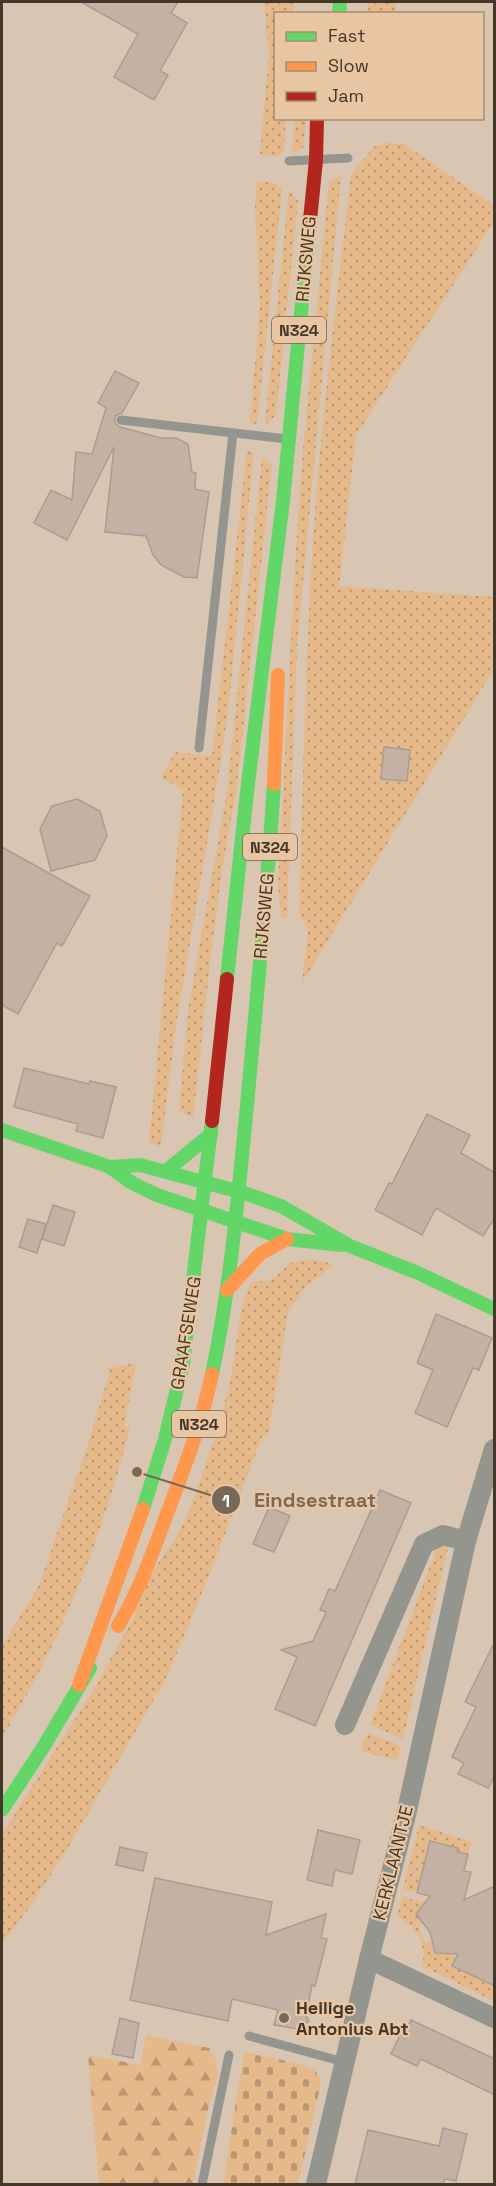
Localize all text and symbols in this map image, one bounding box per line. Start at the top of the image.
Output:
legend [274,12,484,120]
text: Fast [328,24,365,47]
text: Slow [328,54,369,77]
text: Jam [328,84,364,107]
street label: RIJKSWEG [290,215,321,303]
road number: N324 [272,317,326,343]
road number: N324 [243,834,297,860]
street label: RIJKSWEG [248,872,279,960]
street label: GRAAFSEWEG [165,1275,206,1391]
road number: N324 [172,1411,226,1437]
callout: Eindsestraat [211,1481,388,1519]
text: Eindsestraat [254,1487,376,1513]
text: 1 [222,1489,230,1512]
street label: KERKLAANTJE [367,1803,418,1923]
place label: Heilige Antonius Abt [296,1996,409,2040]
marker: Heilige Antonius Abt [277,2011,291,2025]

